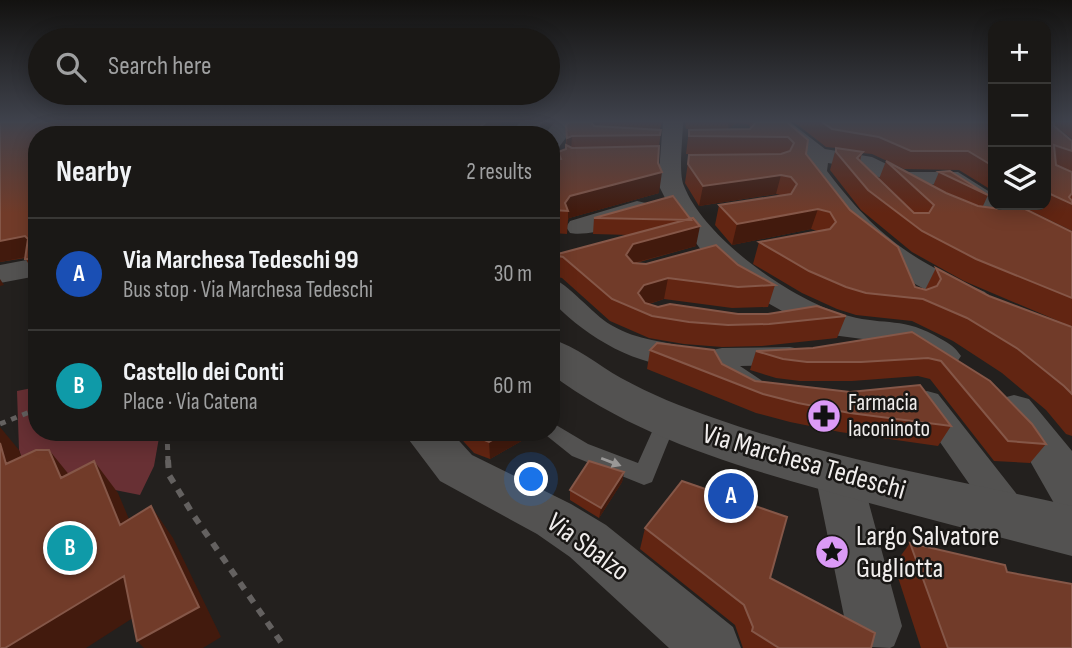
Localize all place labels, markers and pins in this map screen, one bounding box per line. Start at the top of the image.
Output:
place label: Farmacia Iaconinoto [848,389,930,443]
pharmacy icon: Farmacia Iaconinoto [805,397,843,435]
pin: A [708,470,754,522]
place label: Largo Salvatore Gugliotta [856,520,1000,585]
pin: B [47,522,93,574]
place icon: Largo Salvatore Gugliotta [813,533,851,571]

